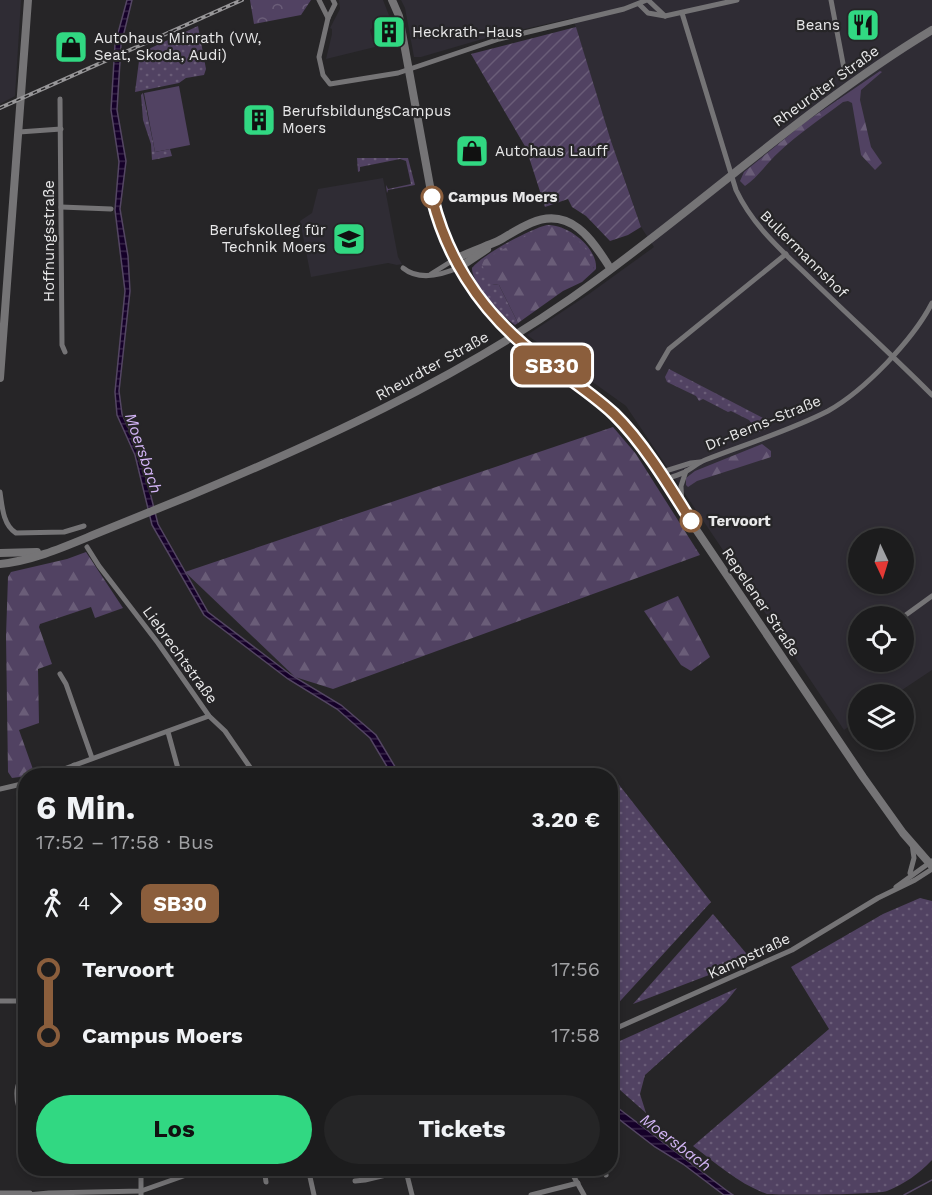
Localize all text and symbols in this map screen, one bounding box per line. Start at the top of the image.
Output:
restaurant icon: Beans [845,7,881,43]
building icon: Heckrath-Haus [371,14,407,50]
place label: Beans [796,16,840,34]
place label: Heckrath-Haus [412,23,522,41]
shop icon: Autohaus Minrath (VW, Seat, Skoda, Audi) [53,29,89,65]
place label: Autohaus Minrath (VW, Seat, Skoda, Audi) [94,29,261,64]
street label: Rheurdter Straße [770,42,882,130]
building icon: BerufsbildungsCampus Moers [241,102,277,138]
place label: BerufsbildungsCampus Moers [282,102,451,137]
shop icon: Autohaus Lauff [454,133,490,169]
place label: Autohaus Lauff [495,142,608,160]
street label: Hoffnungsstraße [40,180,58,302]
marker: Campus Moers [421,186,443,208]
place label: Campus Moers [448,188,558,206]
street label: Bullermannshof [757,207,852,302]
place label: Berufskolleg für Technik Moers [209,221,326,256]
school or university icon: Berufskolleg für Technik Moers [331,221,367,257]
street label: Rheurdter Straße [372,327,492,405]
line badge: SB30 [510,346,594,385]
text: SB30 [525,353,579,378]
street label: Dr.-Berns-Straße [703,392,823,454]
water label: Moersbach [121,410,166,496]
marker: Tervoort [680,510,702,532]
place label: Tervoort [708,512,771,530]
north arrow [848,528,914,594]
map controls [848,528,914,750]
street label: Repelener Straße [718,544,804,660]
street label: Liebrechtstraße [139,603,221,707]
button: locate [848,606,914,672]
button: layers [848,684,914,750]
text: 6 Min. [36,788,135,827]
text: 3.20 € [532,807,600,832]
text: 17:52 – 17:58 · Bus [36,830,214,854]
icon: walk [36,887,69,920]
icon: forward [99,887,132,920]
text: 4 [78,891,90,915]
text: SB30 [153,891,207,916]
street label: Kampstraße [705,929,793,983]
text: Tervoort [82,957,174,982]
text: 17:56 [551,957,600,981]
text: Campus Moers [82,1023,243,1048]
text: 17:58 [551,1023,600,1047]
button: Los [36,1095,312,1164]
button: Tickets [324,1095,600,1164]
water label: Moersbach [636,1110,715,1175]

